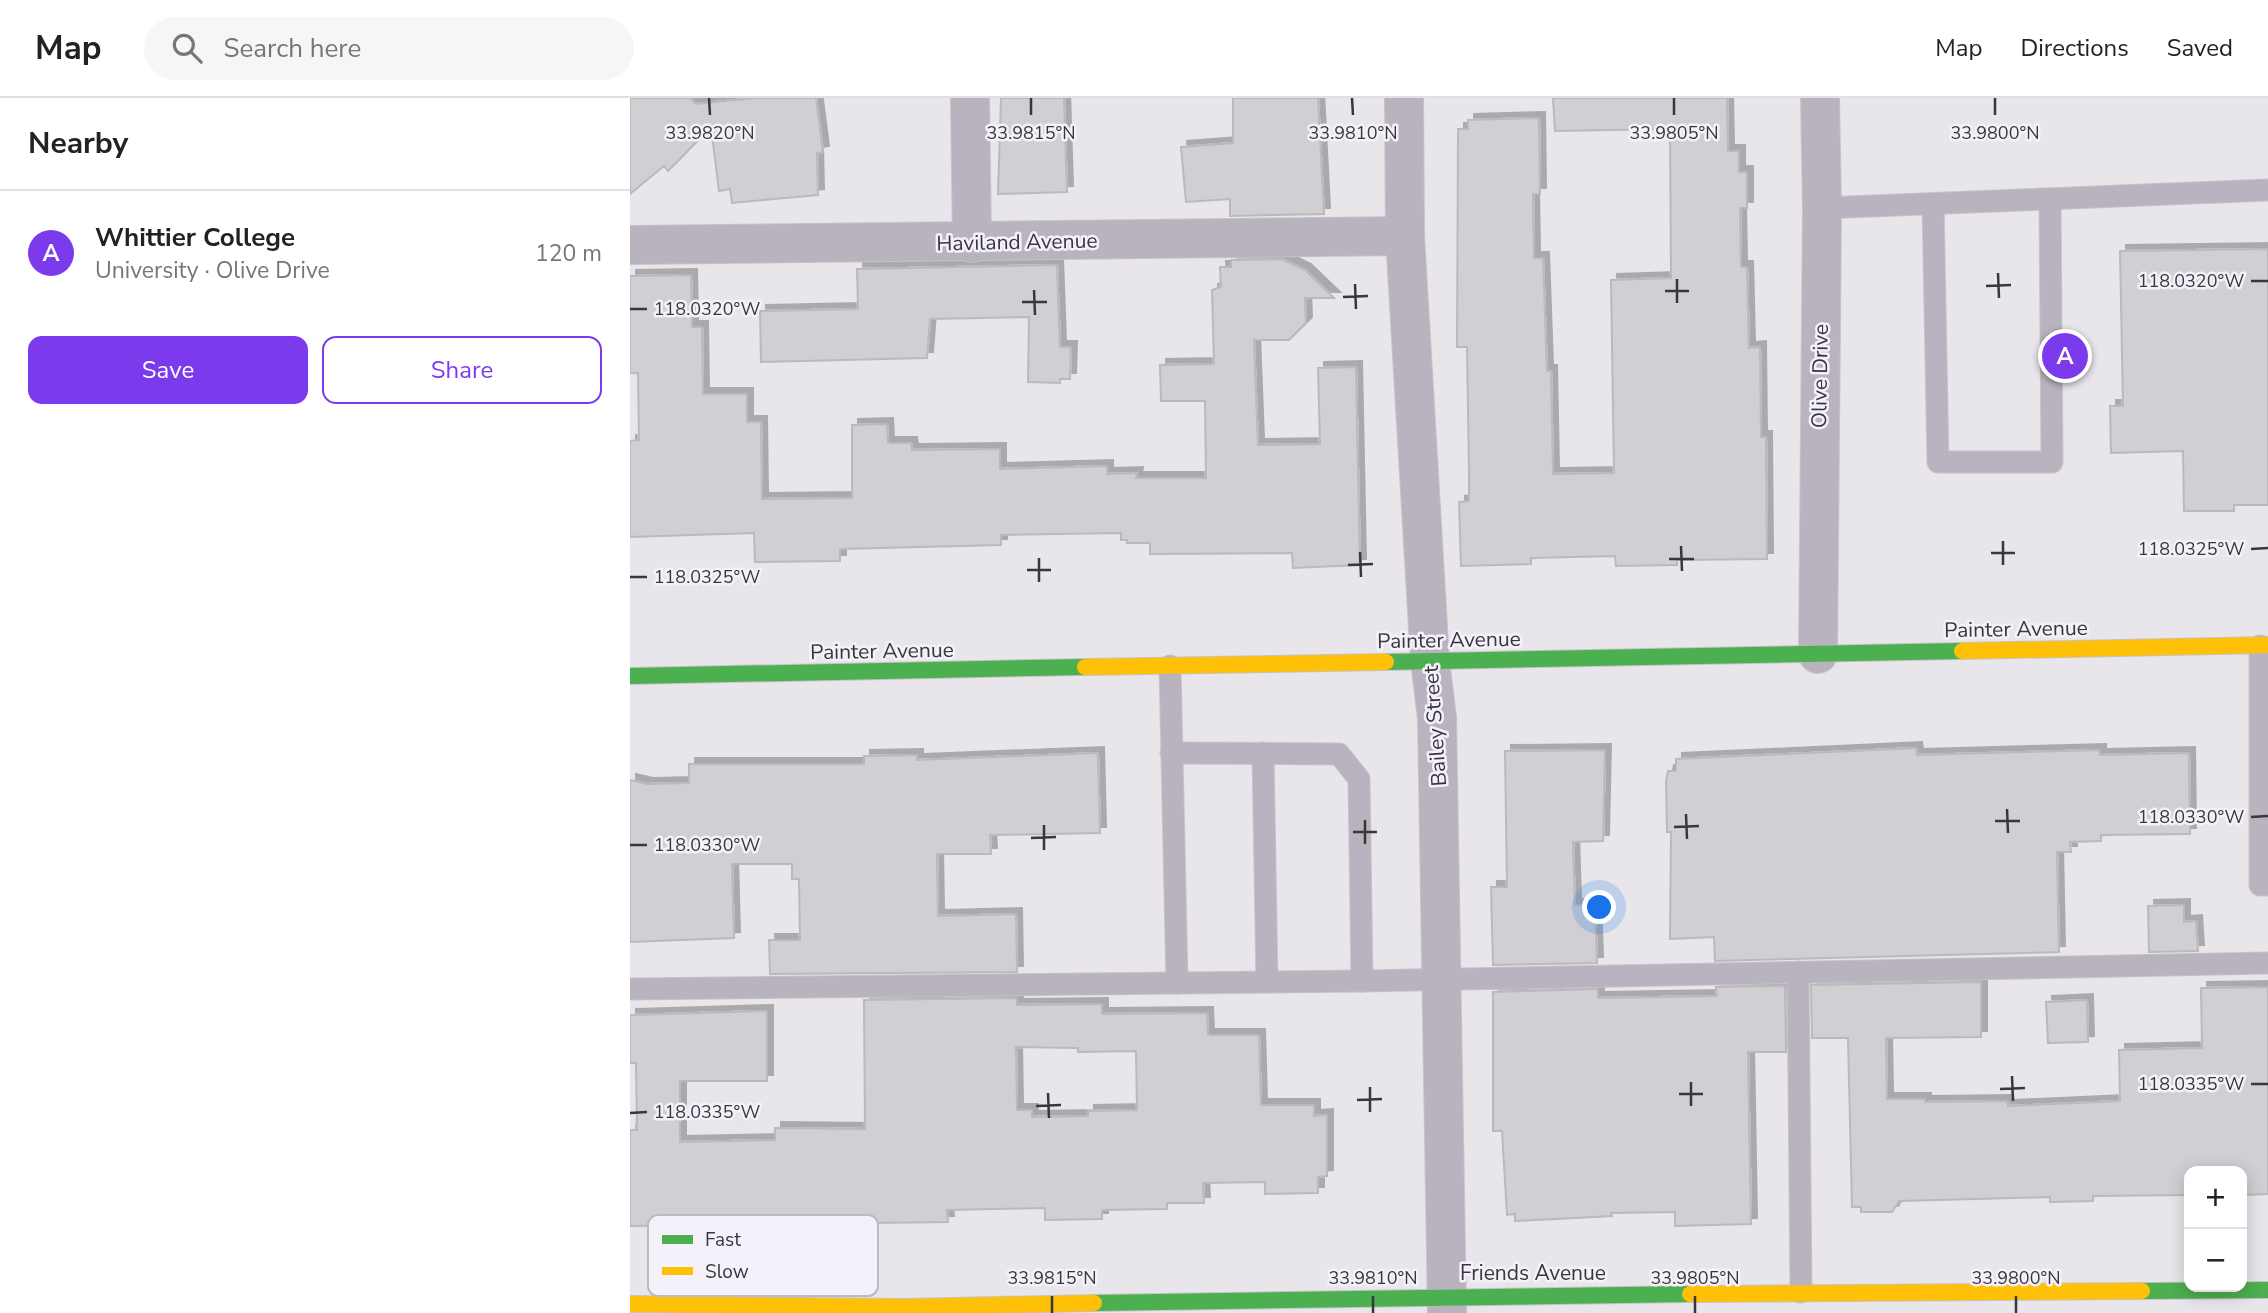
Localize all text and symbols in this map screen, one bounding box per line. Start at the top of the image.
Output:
search box [144,17,634,80]
text: Map [35,26,102,71]
icon: search [168,29,206,67]
text: Search here [224,31,361,66]
text: Map [1935,32,1982,64]
text: Directions [2020,32,2129,64]
text: Saved [2167,32,2233,64]
text: 33.9820°N [666,121,754,145]
text: 33.9815°N [987,121,1075,145]
text: 33.9810°N [1309,121,1397,145]
text: 33.9805°N [1630,121,1718,145]
text: 33.9800°N [1951,121,2039,145]
text: Nearby [28,123,128,164]
text: Whittier College [95,220,295,255]
street label: Haviland Avenue [936,227,1098,257]
text: A [42,238,60,269]
text: 120 m [535,238,602,269]
text: University · Olive Drive [95,255,330,286]
text: 118.0320°W [2138,269,2244,293]
text: 118.0320°W [654,297,760,321]
street label: Olive Drive [1805,324,1835,428]
pin: A [2042,330,2088,382]
button: Save [28,336,308,404]
button: Share [322,336,602,404]
text: 118.0325°W [2138,537,2244,561]
text: 118.0325°W [654,565,760,589]
street label: Painter Avenue [1944,614,2088,644]
street label: Painter Avenue [1377,625,1521,655]
street label: Painter Avenue [810,636,954,666]
street label: Bailey Street [1417,664,1453,787]
text: 118.0330°W [2138,805,2244,829]
text: 118.0330°W [654,833,760,857]
your location [1582,890,1616,924]
text: 118.0335°W [2138,1072,2244,1096]
text: 118.0335°W [654,1100,760,1124]
map controls [2184,1166,2247,1292]
button: + [2184,1166,2247,1229]
legend [648,1215,878,1296]
text: Fast [705,1227,741,1253]
button: − [2184,1229,2247,1292]
text: Slow [705,1259,749,1285]
street label: Friends Avenue [1460,1259,1606,1287]
text: 33.9815°N [1008,1266,1096,1290]
text: 33.9810°N [1329,1266,1417,1290]
text: 33.9805°N [1651,1266,1739,1290]
text: 33.9800°N [1972,1266,2060,1290]

